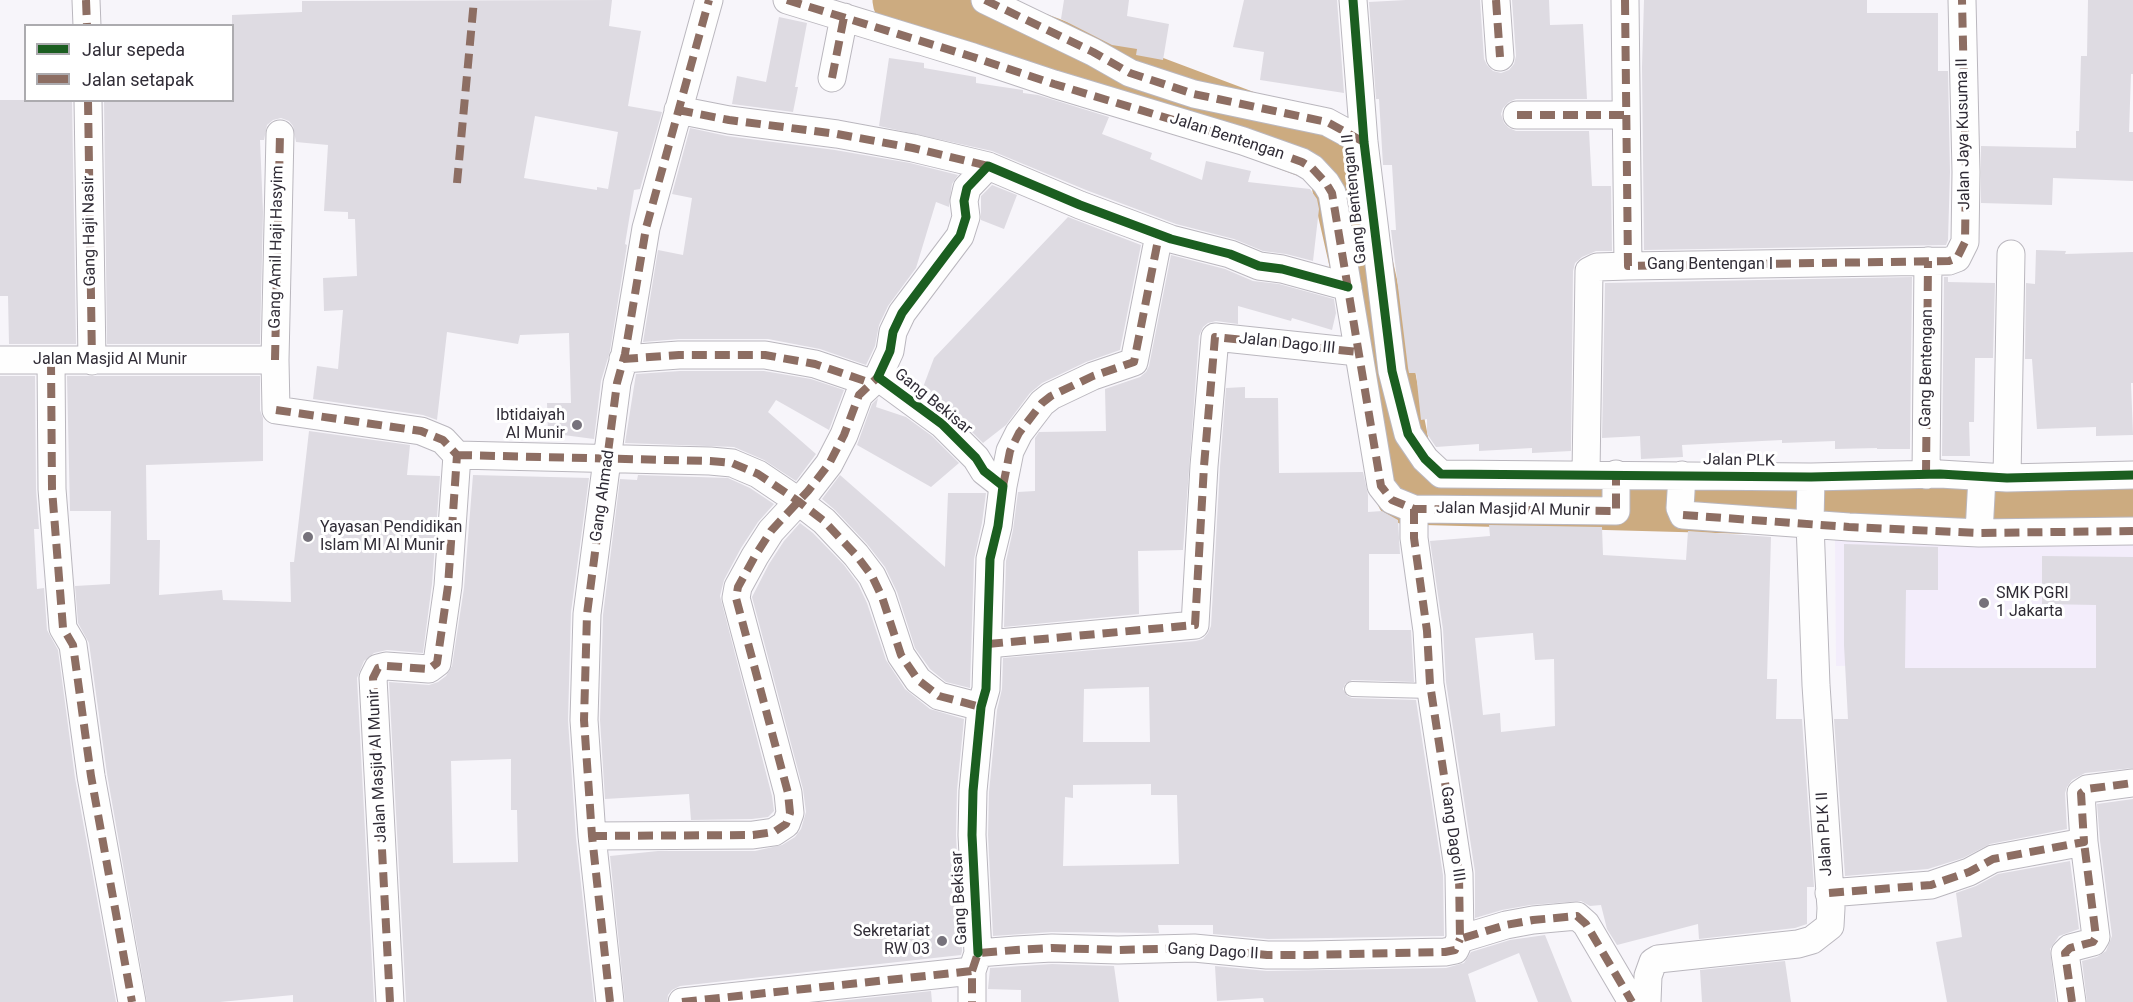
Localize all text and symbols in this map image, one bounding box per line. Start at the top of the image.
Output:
legend [24,24,234,102]
text: Jalur sepeda [82,39,185,60]
street label: Jalan Jaya Kusuma II [1953,58,1975,210]
text: Jalan setapak [82,69,194,90]
street label: Jalan Bentengan [1167,109,1287,165]
street label: Gang Bentengan II [1339,133,1371,265]
street label: Gang Amil Haji Hasyim [266,165,288,329]
street label: Gang Haji Nasir [79,175,101,287]
street label: Gang Bentengan I [1647,255,1773,275]
street label: Gang Bentengan [1916,309,1938,427]
street label: Jalan Dago III [1238,329,1336,359]
street label: Jalan Masjid Al Munir [33,350,187,370]
street label: Gang Bekisar [890,365,976,439]
place label: Ibtidaiyah Al Munir [496,406,565,444]
marker: Ibtidaiyah Al Munir [570,418,584,432]
street label: Gang Ahmad [587,449,619,543]
street label: Jalan PLK [1703,451,1775,471]
street label: Jalan Masjid Al Munir [1436,499,1590,521]
place label: Yayasan Pendidikan Islam MI Al Munir [320,518,462,556]
marker: Yayasan Pendidikan Islam MI Al Munir [301,530,315,544]
place label: SMK PGRI 1 Jakarta [1996,584,2069,622]
marker: SMK PGRI 1 Jakarta [1977,596,1991,610]
street label: Jalan Masjid Al Munir [364,689,392,843]
street label: Gang Dago III [1436,785,1468,883]
street label: Jalan PLK II [1813,791,1837,877]
street label: Gang Bekisar [948,850,972,946]
place label: Sekretariat RW 03 [853,922,930,960]
marker: Sekretariat RW 03 [935,934,949,948]
street label: Gang Dago II [1167,940,1259,964]

